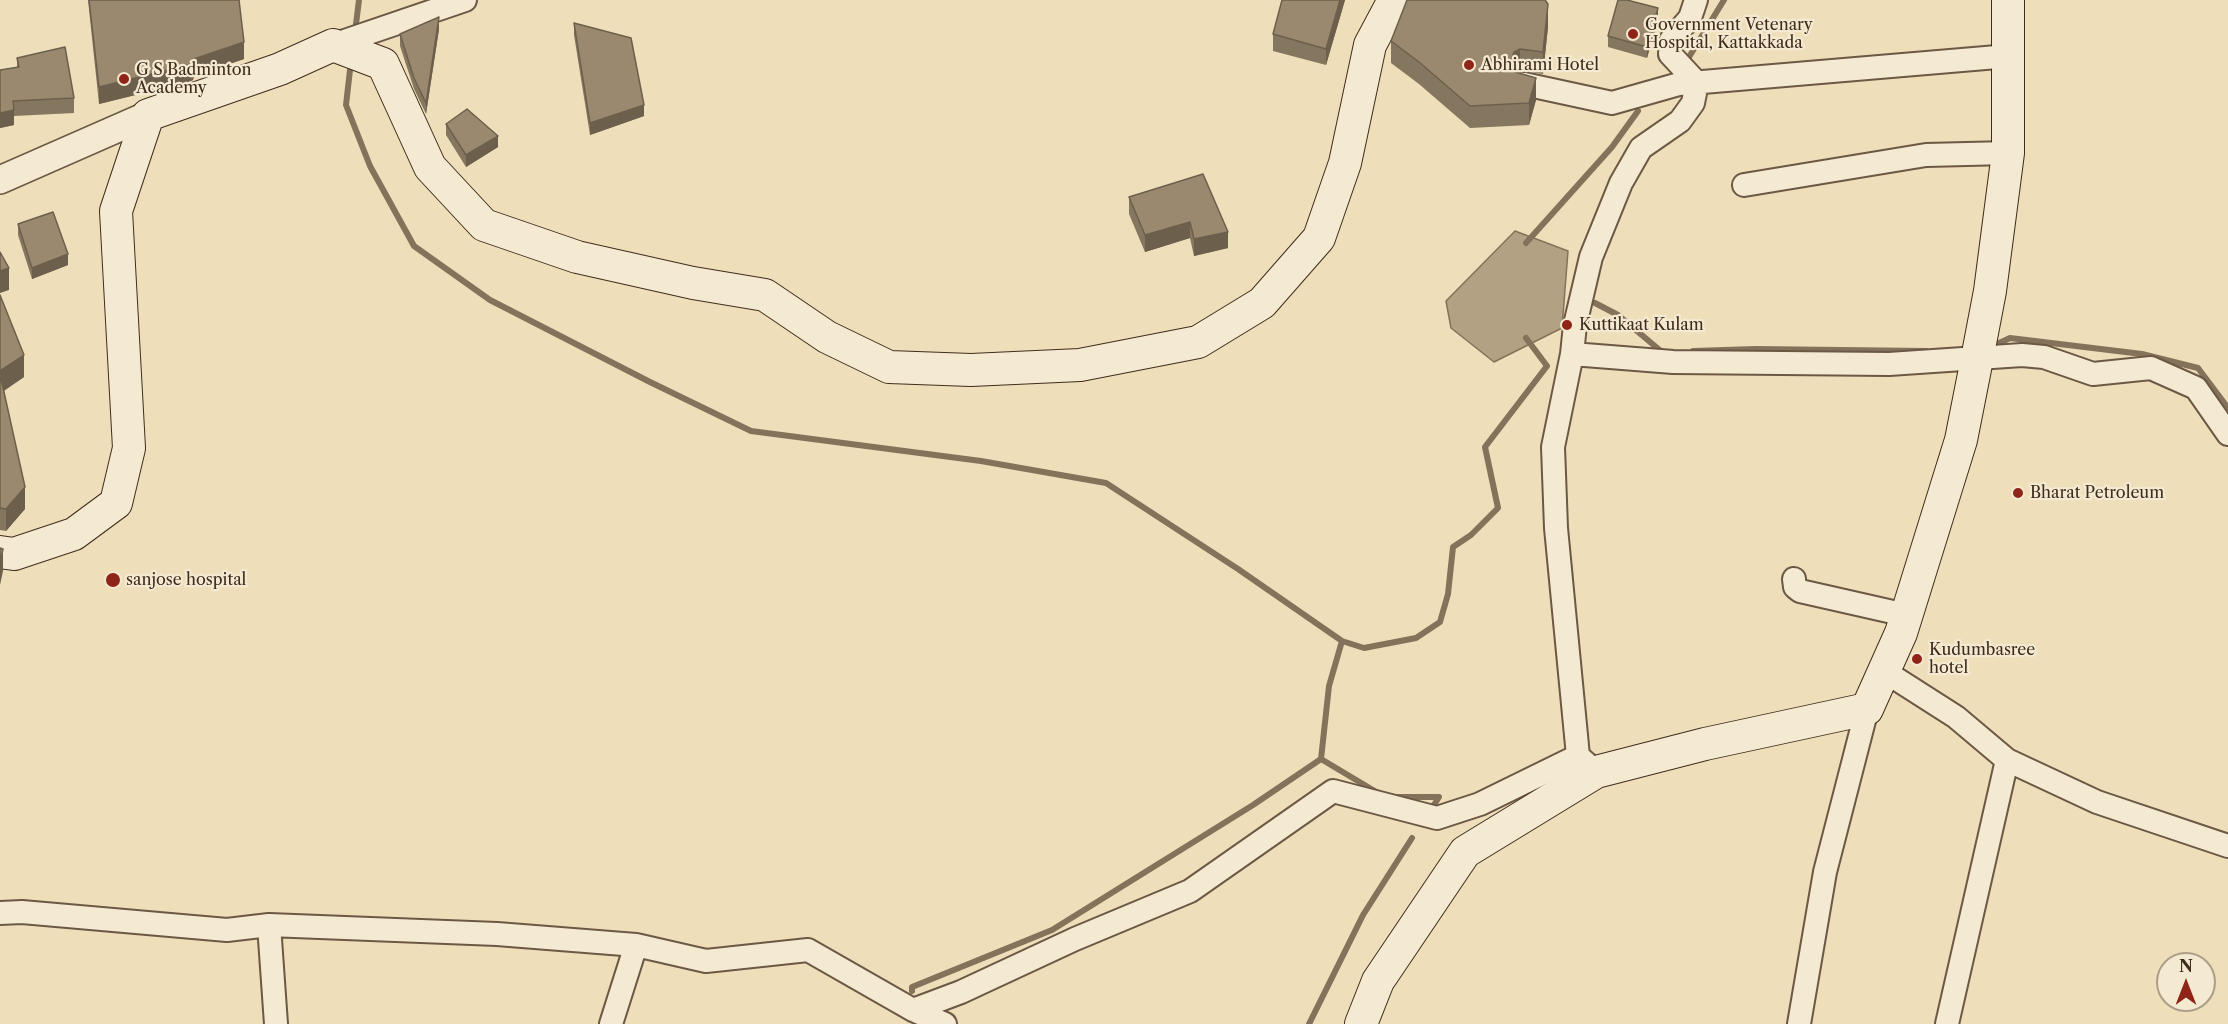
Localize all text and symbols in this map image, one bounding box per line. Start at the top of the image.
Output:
place label: Government Vetenary Hospital, Kattakkada [1645,15,1813,53]
marker: Government Vetenary Hospital, Kattakkada [1626,27,1640,41]
place label: Abhirami Hotel [1481,55,1599,75]
marker: Abhirami Hotel [1462,58,1476,72]
place label: G S Badminton Academy [136,60,252,98]
marker: G S Badminton Academy [117,72,131,86]
place label: Kuttikaat Kulam [1579,315,1704,335]
marker: Kuttikaat Kulam [1560,318,1574,332]
place label: Bharat Petroleum [2030,483,2164,503]
marker: Bharat Petroleum [2011,486,2025,500]
place label: sanjose hospital [126,570,246,590]
marker: sanjose hospital [104,571,122,589]
place label: Kudumbasree hotel [1929,640,2035,678]
marker: Kudumbasree hotel [1910,652,1924,666]
north arrow [2156,952,2216,1012]
text: N [2179,956,2193,976]

